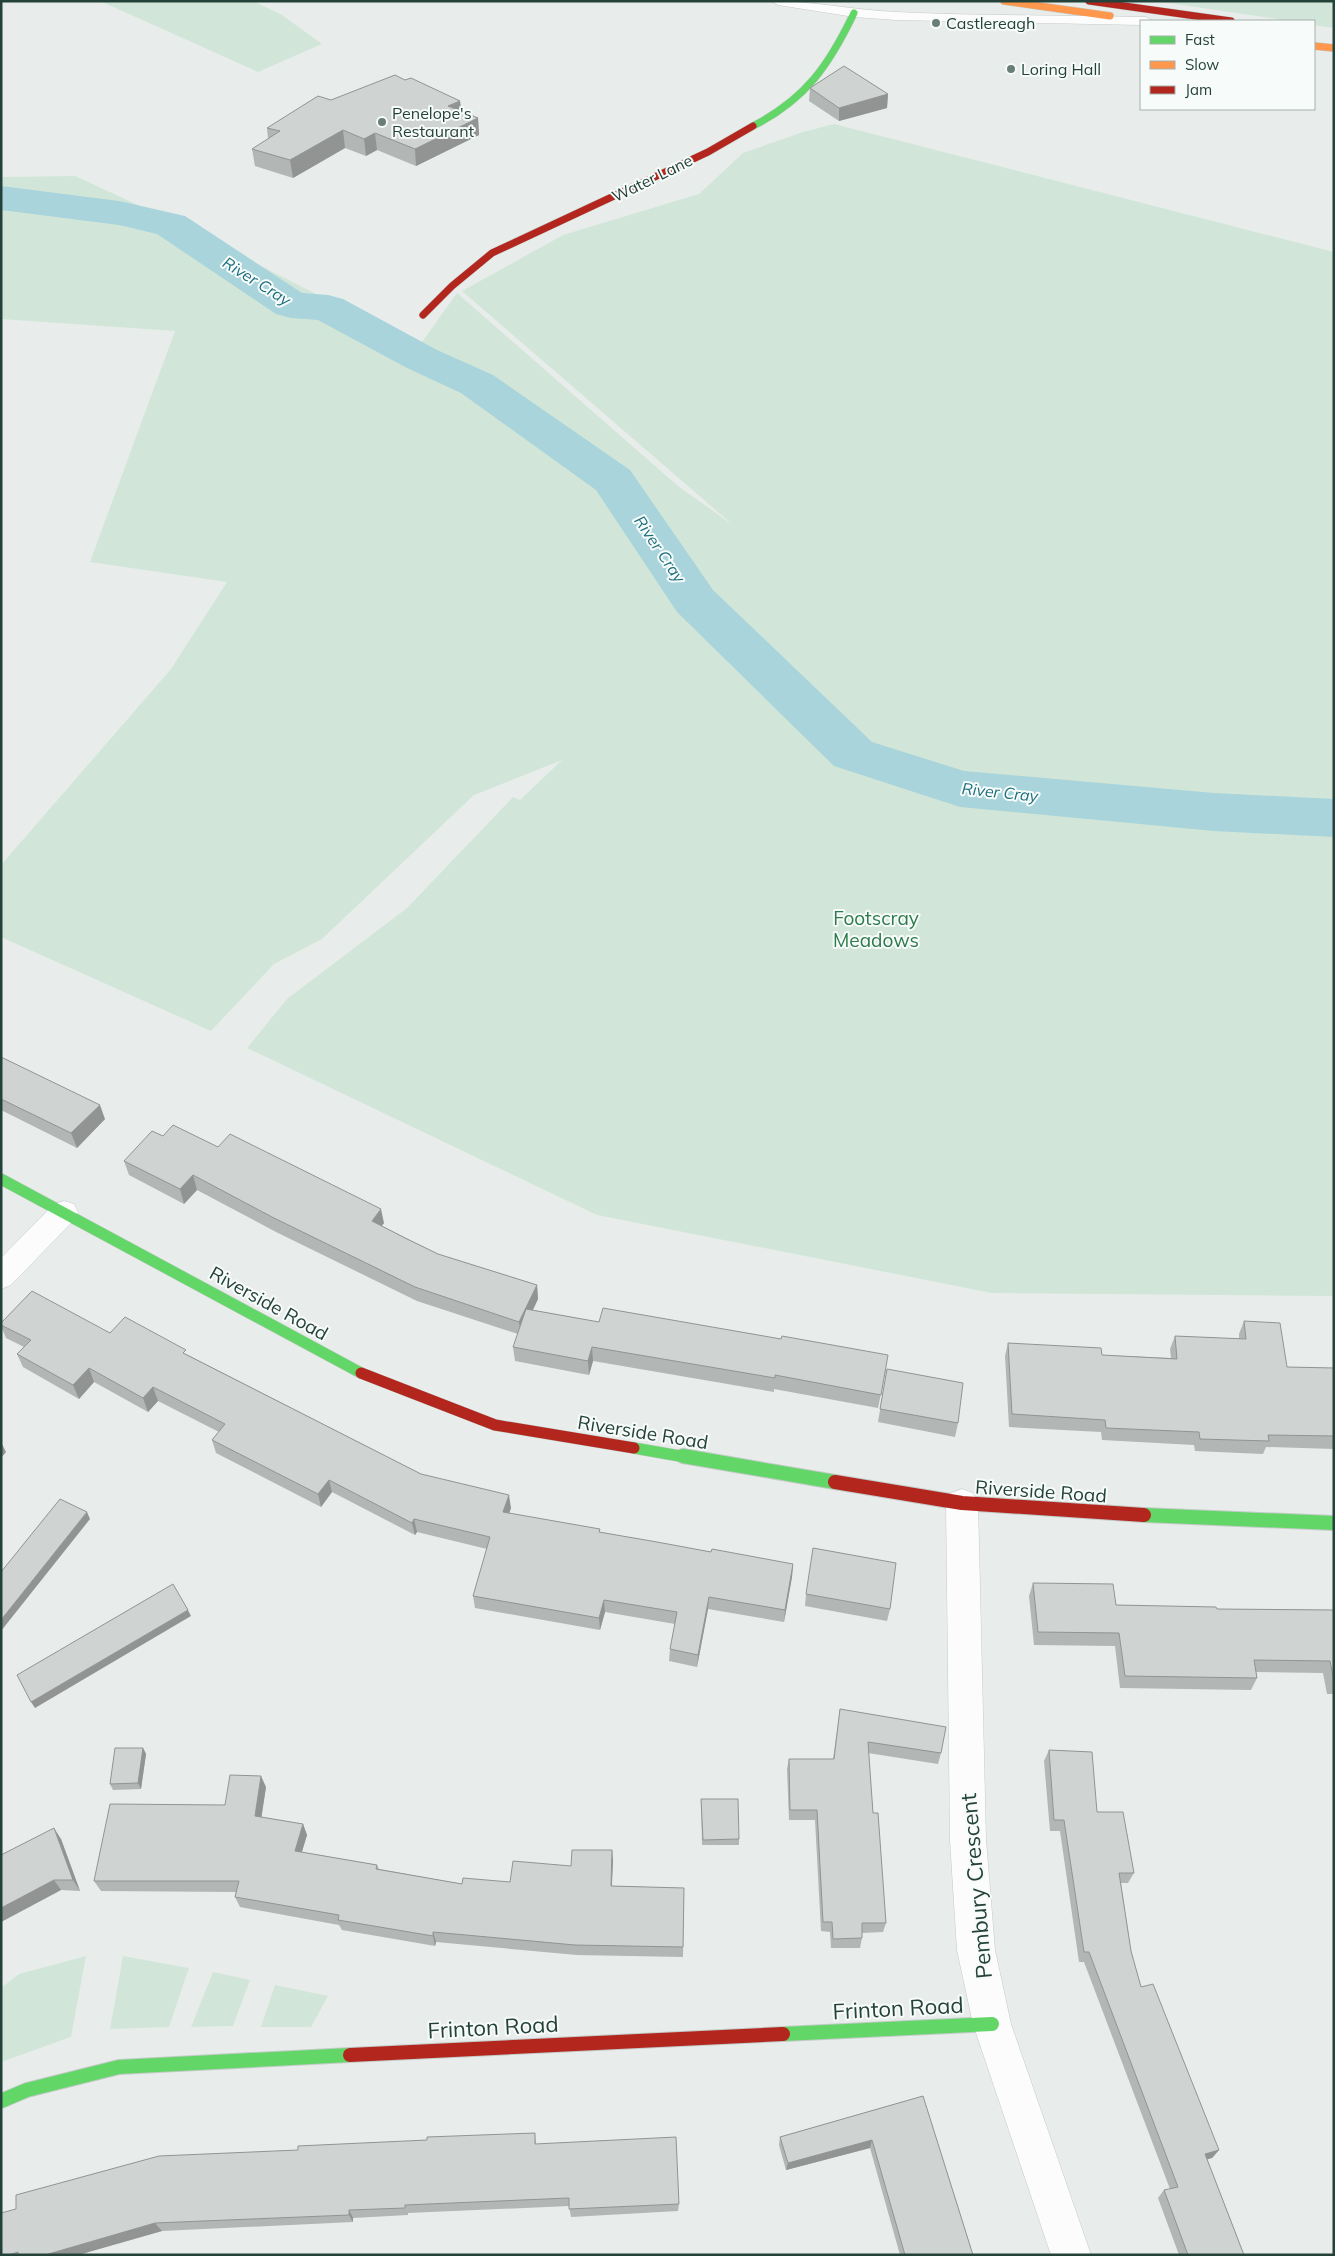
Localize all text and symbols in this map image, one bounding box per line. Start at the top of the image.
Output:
place label: Castlereagh [946,13,1035,33]
marker: Castlereagh [930,17,942,29]
legend [1140,20,1315,110]
text: Fast [1185,30,1215,49]
text: Slow [1185,55,1219,74]
place label: Loring Hall [1021,59,1101,79]
marker: Loring Hall [1005,63,1017,75]
text: Jam [1185,80,1212,99]
place label: Penelope's Restaurant [392,103,475,141]
marker: Penelope's Restaurant [376,116,388,128]
street label: Water Lane [608,150,696,206]
water label: River Cray [219,252,295,310]
water label: River Cray [630,512,690,587]
water label: River Cray [961,778,1040,806]
park label: Footscray Meadows [833,906,919,952]
street label: Riverside Road [205,1261,333,1345]
street label: Riverside Road [576,1410,710,1454]
street label: Riverside Road [974,1474,1108,1508]
street label: Pembury Crescent [954,1792,998,1980]
street label: Frinton Road [832,1991,964,2025]
street label: Frinton Road [427,2010,559,2044]

